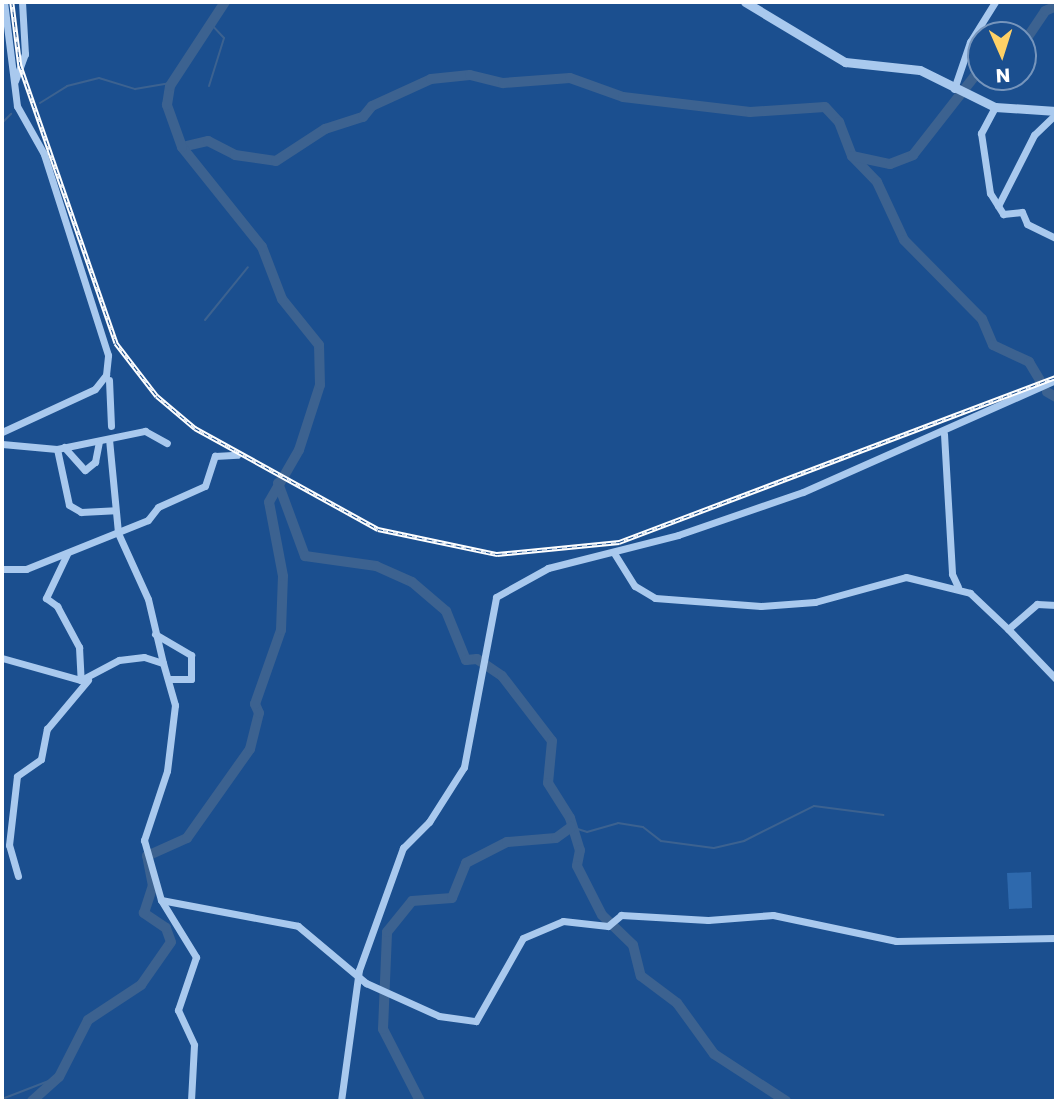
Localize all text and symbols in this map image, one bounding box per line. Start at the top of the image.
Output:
north arrow [967,21,1037,91]
text: N [995,62,1011,89]

